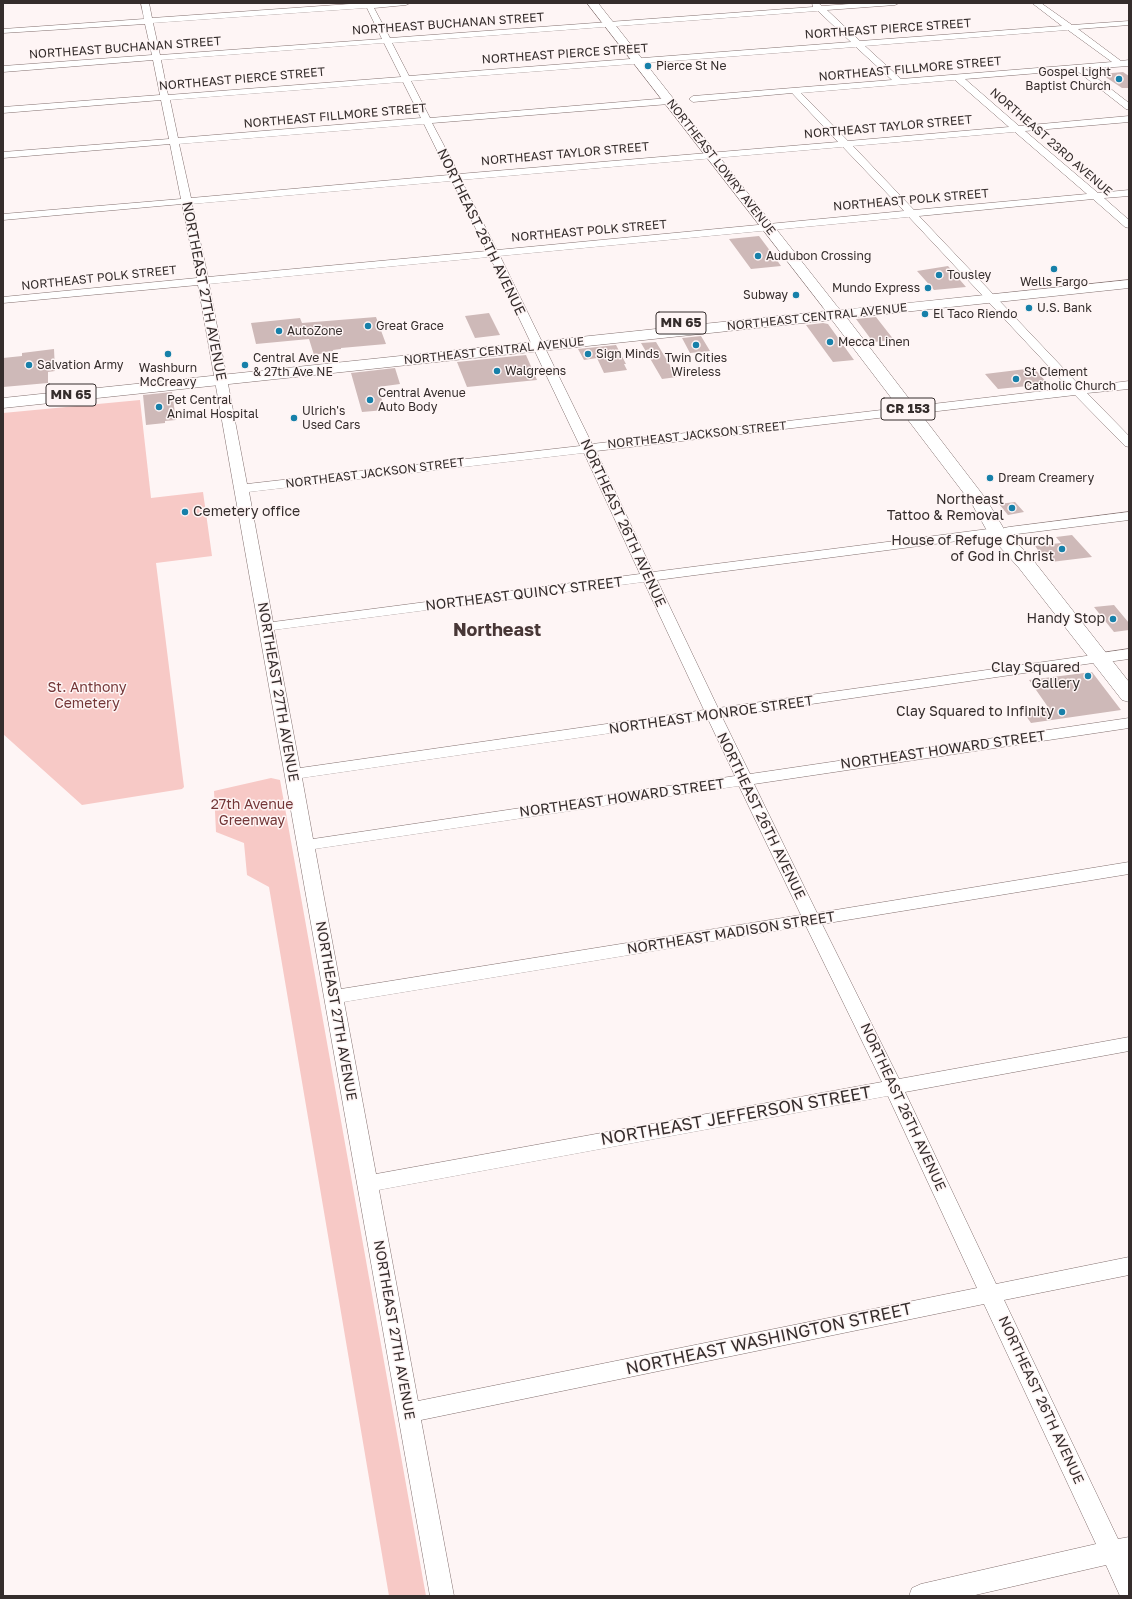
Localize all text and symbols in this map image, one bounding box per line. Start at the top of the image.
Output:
street label: NORTHEAST BUCHANAN STREET [351,10,545,38]
street label: NORTHEAST PIERCE STREET [804,16,972,42]
street label: NORTHEAST BUCHANAN STREET [28,34,222,62]
street label: NORTHEAST PIERCE STREET [481,41,649,67]
street label: NORTHEAST FILLMORE STREET [818,54,1002,84]
place label: Pierce St Ne [656,59,726,73]
marker: Pierce St Ne [643,61,653,71]
street label: NORTHEAST PIERCE STREET [158,65,326,93]
place label: Gospel Light Baptist Church [1025,65,1111,93]
marker: Gospel Light Baptist Church [1114,74,1124,84]
street label: NORTHEAST 23RD AVENUE [987,85,1115,199]
street label: NORTHEAST LOWRY AVENUE [663,96,779,238]
street label: NORTHEAST FILLMORE STREET [243,101,427,131]
street label: NORTHEAST TAYLOR STREET [803,112,973,142]
street label: NORTHEAST TAYLOR STREET [480,139,650,169]
street label: NORTHEAST 26TH AVENUE [433,146,529,318]
street label: NORTHEAST POLK STREET [833,186,989,214]
street label: NORTHEAST 27TH AVENUE [178,200,230,382]
street label: NORTHEAST POLK STREET [511,217,667,245]
place label: Audubon Crossing [766,249,871,263]
marker: Audubon Crossing [753,251,763,261]
street label: NORTHEAST POLK STREET [21,263,177,293]
marker: Wells Fargo [1049,264,1059,274]
place label: Tousley [947,268,991,282]
marker: Tousley [934,270,944,280]
place label: Wells Fargo [1020,275,1088,289]
place label: Mundo Express [832,281,920,295]
marker: Mundo Express [923,283,933,293]
place label: Subway [743,288,788,302]
marker: Subway [791,290,801,300]
street label: NORTHEAST CENTRAL AVENUE [726,300,908,334]
place label: U.S. Bank [1037,301,1092,315]
marker: U.S. Bank [1024,303,1034,313]
place label: El Taco Riendo [933,307,1017,321]
marker: El Taco Riendo [920,309,930,319]
road number: MN 65 [656,312,706,334]
place label: Great Grace [376,319,444,333]
marker: Great Grace [363,321,373,331]
place label: AutoZone [287,324,343,338]
marker: AutoZone [274,326,284,336]
street label: NORTHEAST CENTRAL AVENUE [403,334,585,368]
place label: Mecca Linen [838,335,910,349]
marker: Mecca Linen [825,337,835,347]
marker: Twin Cities Wireless [691,340,701,350]
place label: Sign Minds [596,347,659,361]
marker: Washburn McCreavy [163,349,173,359]
marker: Sign Minds [583,349,593,359]
place label: Central Ave NE & 27th Ave NE [253,351,339,379]
place label: Twin Cities Wireless [665,351,727,379]
place label: Salvation Army [37,358,123,372]
marker: Salvation Army [24,360,34,370]
marker: Central Ave NE & 27th Ave NE [240,360,250,370]
place label: Washburn McCreavy [139,361,197,389]
place label: Walgreens [505,364,566,378]
place label: St Clement Catholic Church [1024,365,1116,393]
marker: Walgreens [492,366,502,376]
marker: St Clement Catholic Church [1011,374,1021,384]
road number: MN 65 [46,384,96,406]
place label: Central Avenue Auto Body [378,386,466,414]
place label: Pet Central Animal Hospital [167,393,259,421]
marker: Central Avenue Auto Body [365,395,375,405]
road number: CR 153 [881,398,935,420]
marker: Pet Central Animal Hospital [154,402,164,412]
place label: Ulrich's Used Cars [302,404,360,432]
marker: Ulrich's Used Cars [289,413,299,423]
street label: NORTHEAST JACKSON STREET [607,418,787,452]
street label: NORTHEAST 26TH AVENUE [577,436,669,610]
street label: NORTHEAST JACKSON STREET [285,455,465,491]
place label: Dream Creamery [998,471,1094,485]
marker: Dream Creamery [985,473,995,483]
place label: Northeast Tattoo & Removal [887,492,1004,524]
marker: Northeast Tattoo & Removal [1007,503,1017,513]
place label: Cemetery office [193,504,300,520]
marker: Cemetery office [180,507,190,517]
place label: House of Refuge Church of God in Christ [891,533,1054,566]
marker: House of Refuge Church of God in Christ [1057,544,1067,554]
street label: NORTHEAST QUINCY STREET [424,574,624,614]
street label: NORTHEAST 27TH AVENUE [254,601,302,783]
place label: Handy Stop [1027,611,1105,627]
marker: Handy Stop [1108,614,1118,624]
district label: Northeast [453,619,541,641]
place label: Clay Squared Gallery [991,660,1080,692]
marker: Clay Squared Gallery [1083,671,1093,681]
park label: St. Anthony Cemetery [47,680,127,712]
street label: NORTHEAST MONROE STREET [608,692,814,738]
place label: Clay Squared to Infinity [896,704,1054,720]
marker: Clay Squared to Infinity [1057,707,1067,717]
street label: NORTHEAST HOWARD STREET [839,727,1047,773]
street label: NORTHEAST 26TH AVENUE [713,730,809,902]
street label: NORTHEAST HOWARD STREET [518,775,726,821]
park label: 27th Avenue Greenway [211,797,293,830]
street label: NORTHEAST MADISON STREET [626,908,836,958]
street label: NORTHEAST 27TH AVENUE [312,920,360,1102]
street label: NORTHEAST 26TH AVENUE [857,1020,949,1194]
street label: NORTHEAST JEFFERSON STREET [599,1082,873,1150]
street label: NORTHEAST 27TH AVENUE [370,1239,418,1421]
street label: NORTHEAST WASHINGTON STREET [624,1299,914,1379]
street label: NORTHEAST 26TH AVENUE [995,1313,1087,1487]

